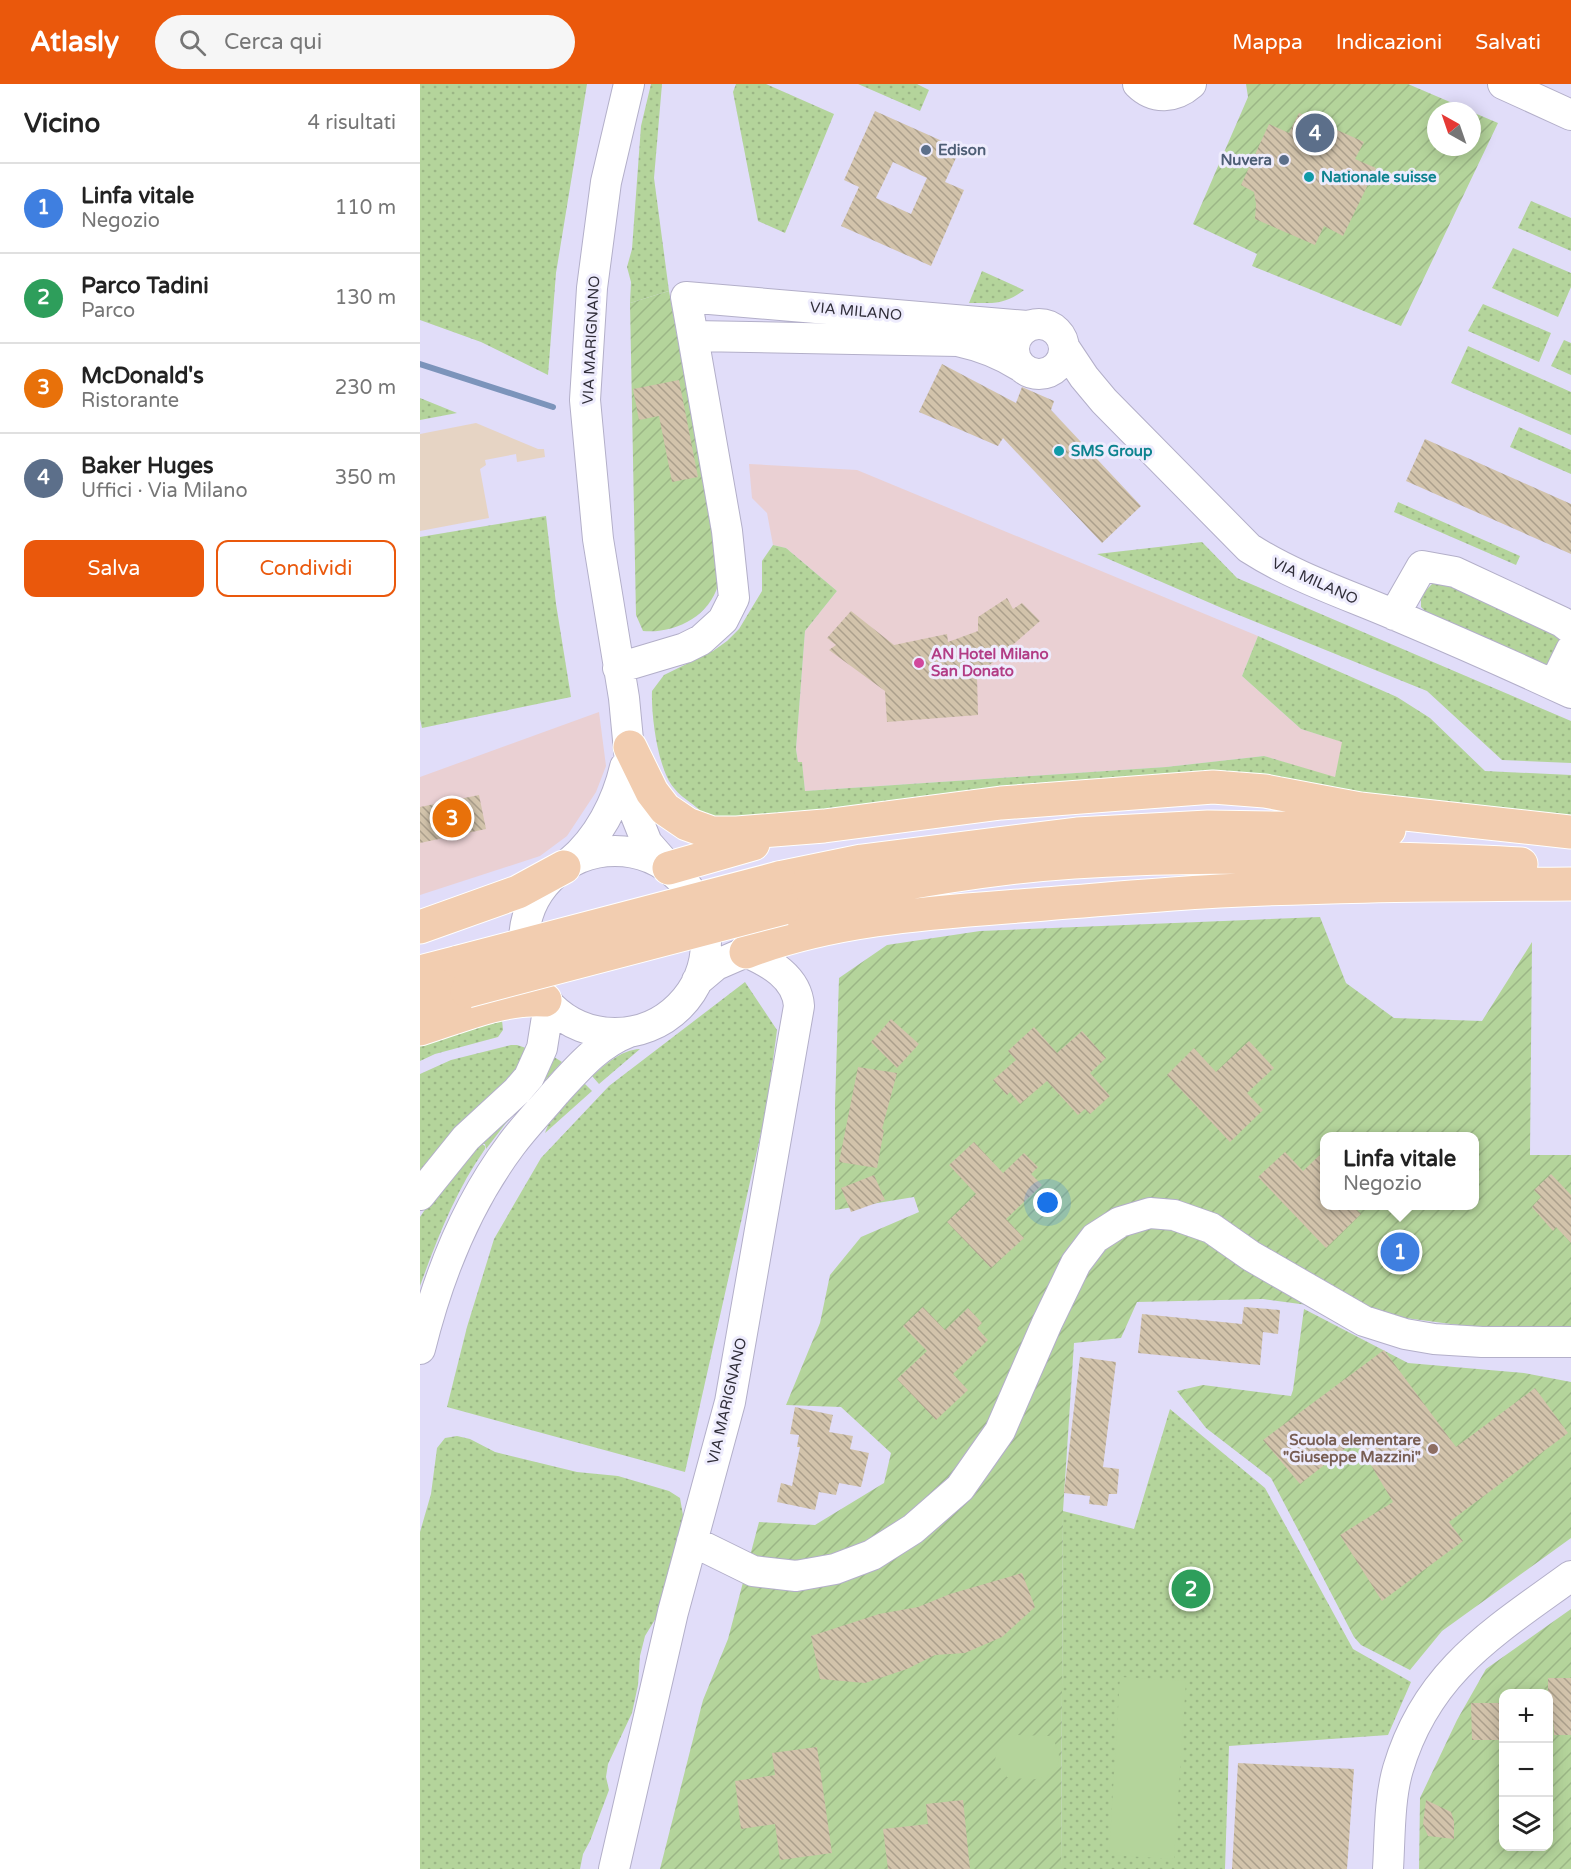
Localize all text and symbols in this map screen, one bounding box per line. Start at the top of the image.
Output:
search box [155,15,575,69]
text: Atlasly [30,25,119,59]
icon: search [176,26,209,59]
text: Cerca qui [224,29,322,55]
text: Mappa [1232,30,1303,55]
text: Indicazioni [1336,30,1442,55]
text: Salvati [1475,30,1541,55]
north arrow [1427,102,1481,156]
text: Vicino [24,108,100,139]
pin: 4 [1296,110,1334,156]
text: 4 risultati [308,111,396,135]
place label: Edison [938,141,986,159]
marker: Edison [919,143,933,157]
place label: Nuvera [1221,151,1272,169]
marker: Nuvera [1277,153,1291,167]
place label: Nationale suisse [1321,168,1437,186]
marker: Nationale suisse [1302,170,1316,184]
text: Linfa vitale [81,183,194,209]
text: 1 [37,196,50,220]
text: 110 m [335,196,396,220]
text: Negozio [81,209,160,233]
text: Parco Tadini [81,273,209,299]
street label: VIA MARIGNANO [579,275,603,405]
text: 2 [37,286,50,310]
text: 130 m [335,286,396,310]
street label: VIA MILANO [809,298,903,324]
text: Parco [81,299,135,323]
text: McDonald's [81,363,204,389]
text: 3 [37,376,50,400]
text: 230 m [335,376,396,400]
text: Ristorante [81,389,179,413]
place label: SMS Group [1071,442,1153,461]
marker: SMS Group [1052,444,1066,458]
text: Baker Huges [81,453,214,479]
text: 4 [37,466,50,490]
text: 350 m [335,466,396,490]
text: Uffici · Via Milano [81,479,248,503]
button: Salva [24,540,204,597]
button: Condividi [216,540,396,597]
street label: VIA MILANO [1269,554,1361,608]
place label: AN Hotel Milano San Donato [931,645,1049,680]
marker: AN Hotel Milano San Donato [912,656,926,670]
pin: 3 [432,796,471,840]
popup [1320,1132,1479,1210]
text: Linfa vitale [1343,1146,1456,1172]
text: Negozio [1343,1172,1422,1196]
your location [1033,1188,1062,1217]
pin: 1 [1380,1230,1420,1274]
street label: VIA MARIGNANO [704,1336,750,1466]
place label: Scuola elementare "Giuseppe Mazzini" [1283,1431,1422,1467]
marker: Scuola elementare "Giuseppe Mazzini" [1426,1442,1440,1456]
pin: 2 [1172,1566,1210,1612]
map controls [1499,1689,1553,1851]
button: + [1499,1689,1553,1743]
button: − [1499,1743,1553,1797]
button: layers [1499,1797,1553,1851]

